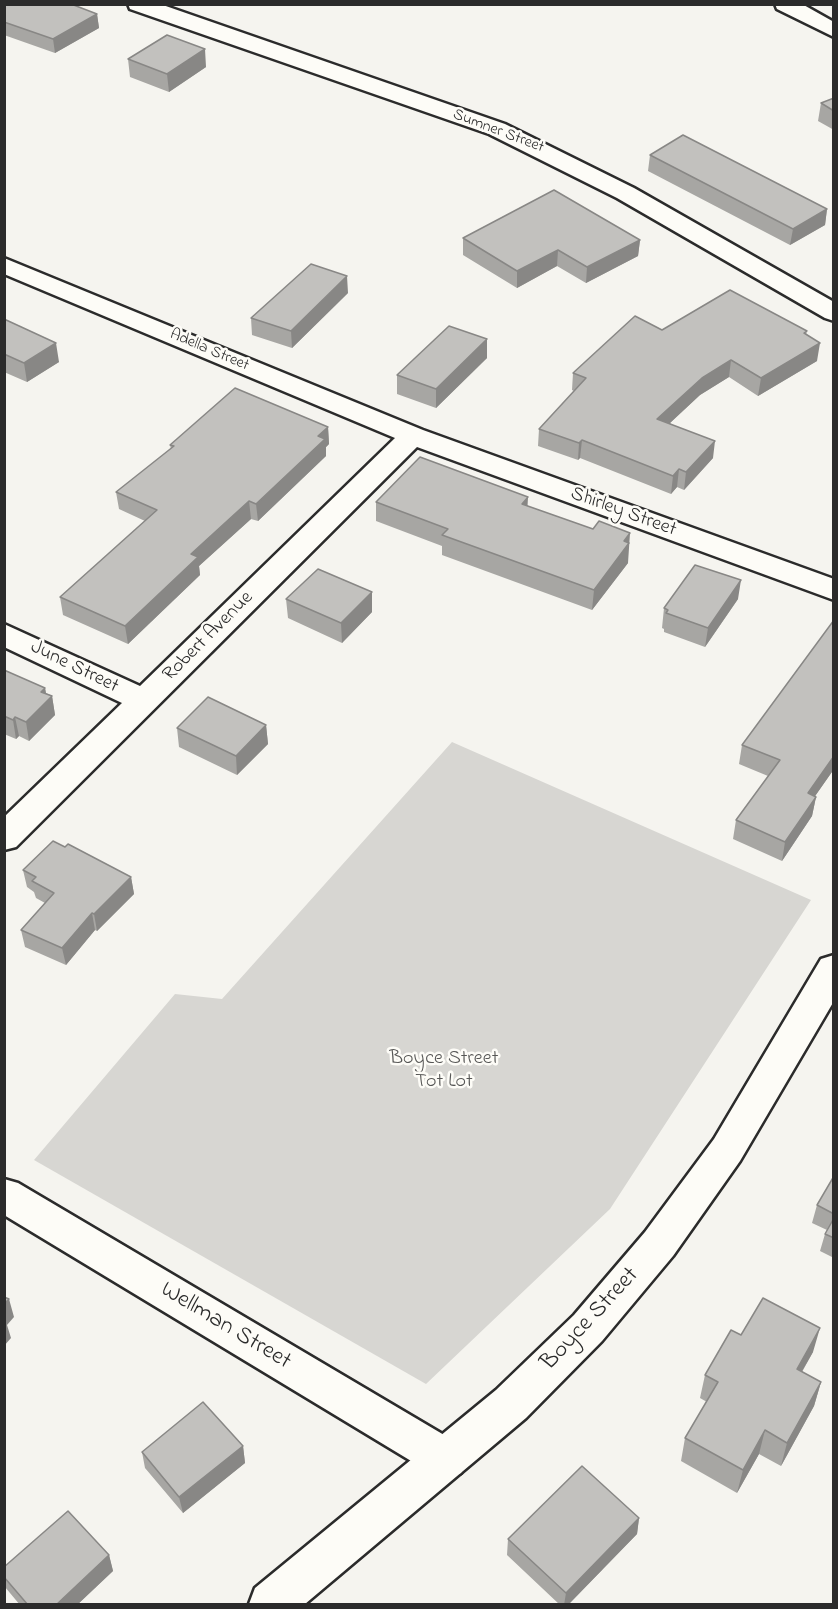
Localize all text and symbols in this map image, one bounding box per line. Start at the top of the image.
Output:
street label: Sumner Street [450,106,546,158]
street label: Adella Street [166,326,252,376]
street label: Shirley Street [567,483,679,543]
street label: Robert Avenue [159,587,259,687]
street label: June Street [26,636,122,700]
park label: Boyce Street Tot Lot [390,1048,498,1095]
street label: Boyce Street [536,1262,646,1378]
street label: Wellman Street [154,1277,296,1377]

